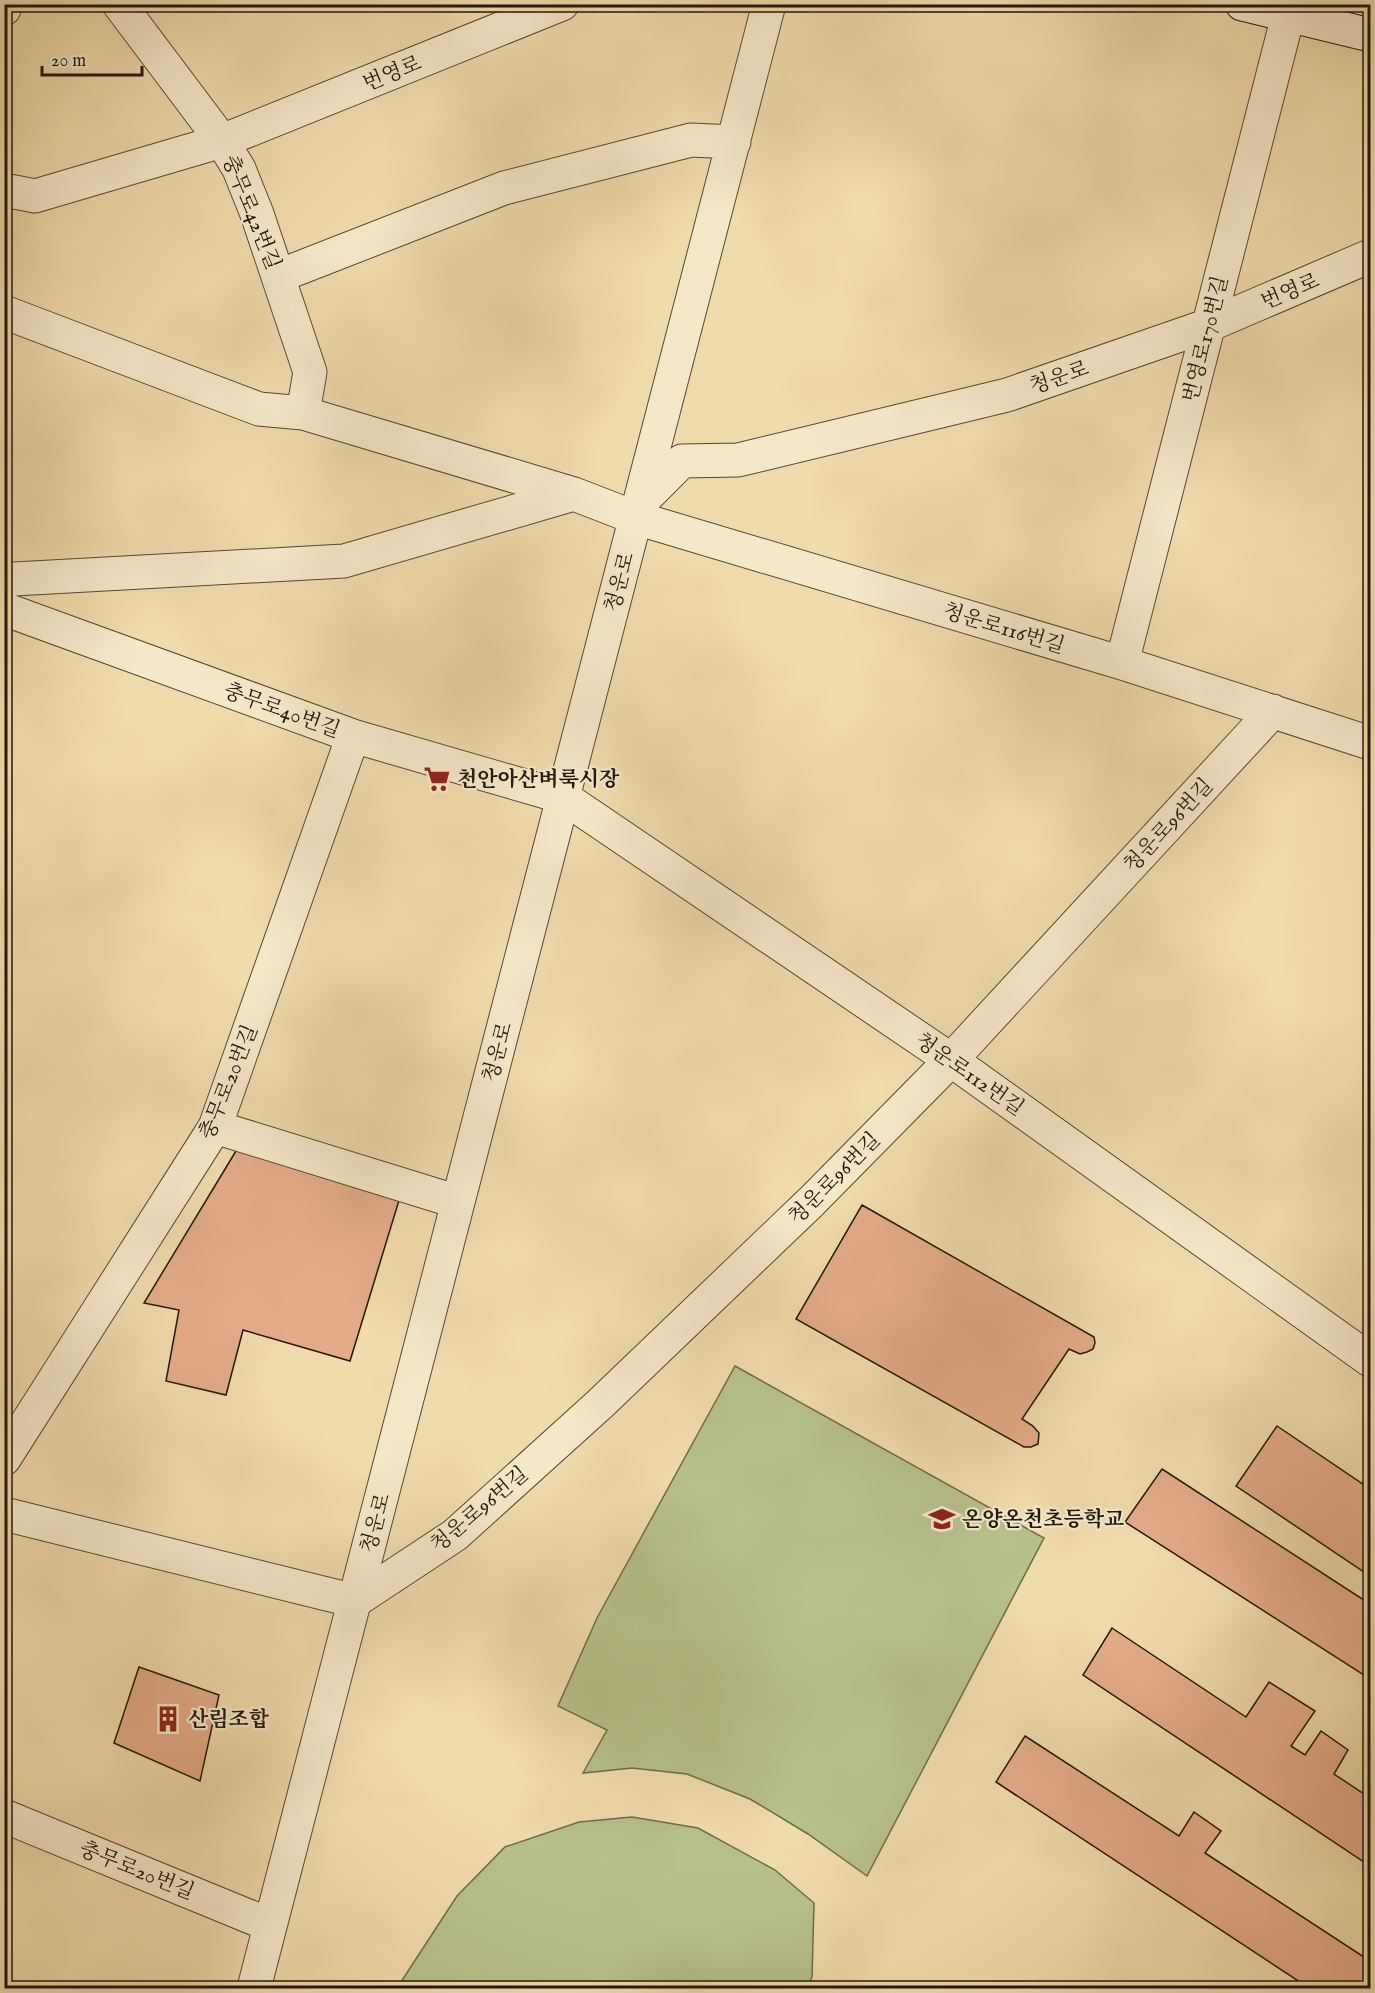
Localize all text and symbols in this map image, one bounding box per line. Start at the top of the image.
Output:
scale bar [42,39,142,77]
text: 20 m [51,50,86,73]
street label: 번영로 [359,50,426,98]
street label: 충무로42번길 [215,151,286,274]
street label: 번영로 [1257,268,1324,317]
street label: 번영로170번길 [1178,273,1235,405]
street label: 청운로 [1026,356,1093,401]
street label: 청운로 [600,550,641,615]
street label: 청운로116번길 [939,598,1068,661]
street label: 충무로40번길 [220,678,343,745]
supermarket icon: 천안아산벼룩시장 [422,764,452,794]
place label: 천안아산벼룩시장 [457,767,620,794]
street label: 청운로96번길 [1118,773,1220,879]
street label: 청운로 [478,1020,519,1085]
street label: 충무로20번길 [194,1021,265,1144]
street label: 청운로112번길 [909,1028,1029,1123]
street label: 청운로96번길 [783,1127,887,1231]
street label: 청운로96번길 [426,1461,534,1559]
street label: 청운로 [356,1491,397,1556]
school or university icon: 온양온천초등학교 [927,1504,957,1534]
place label: 온양온천초등학교 [962,1507,1124,1534]
building icon: 산림조합 [153,1704,183,1734]
place label: 산림조합 [188,1707,270,1734]
street label: 충무로20번길 [75,1836,198,1907]

